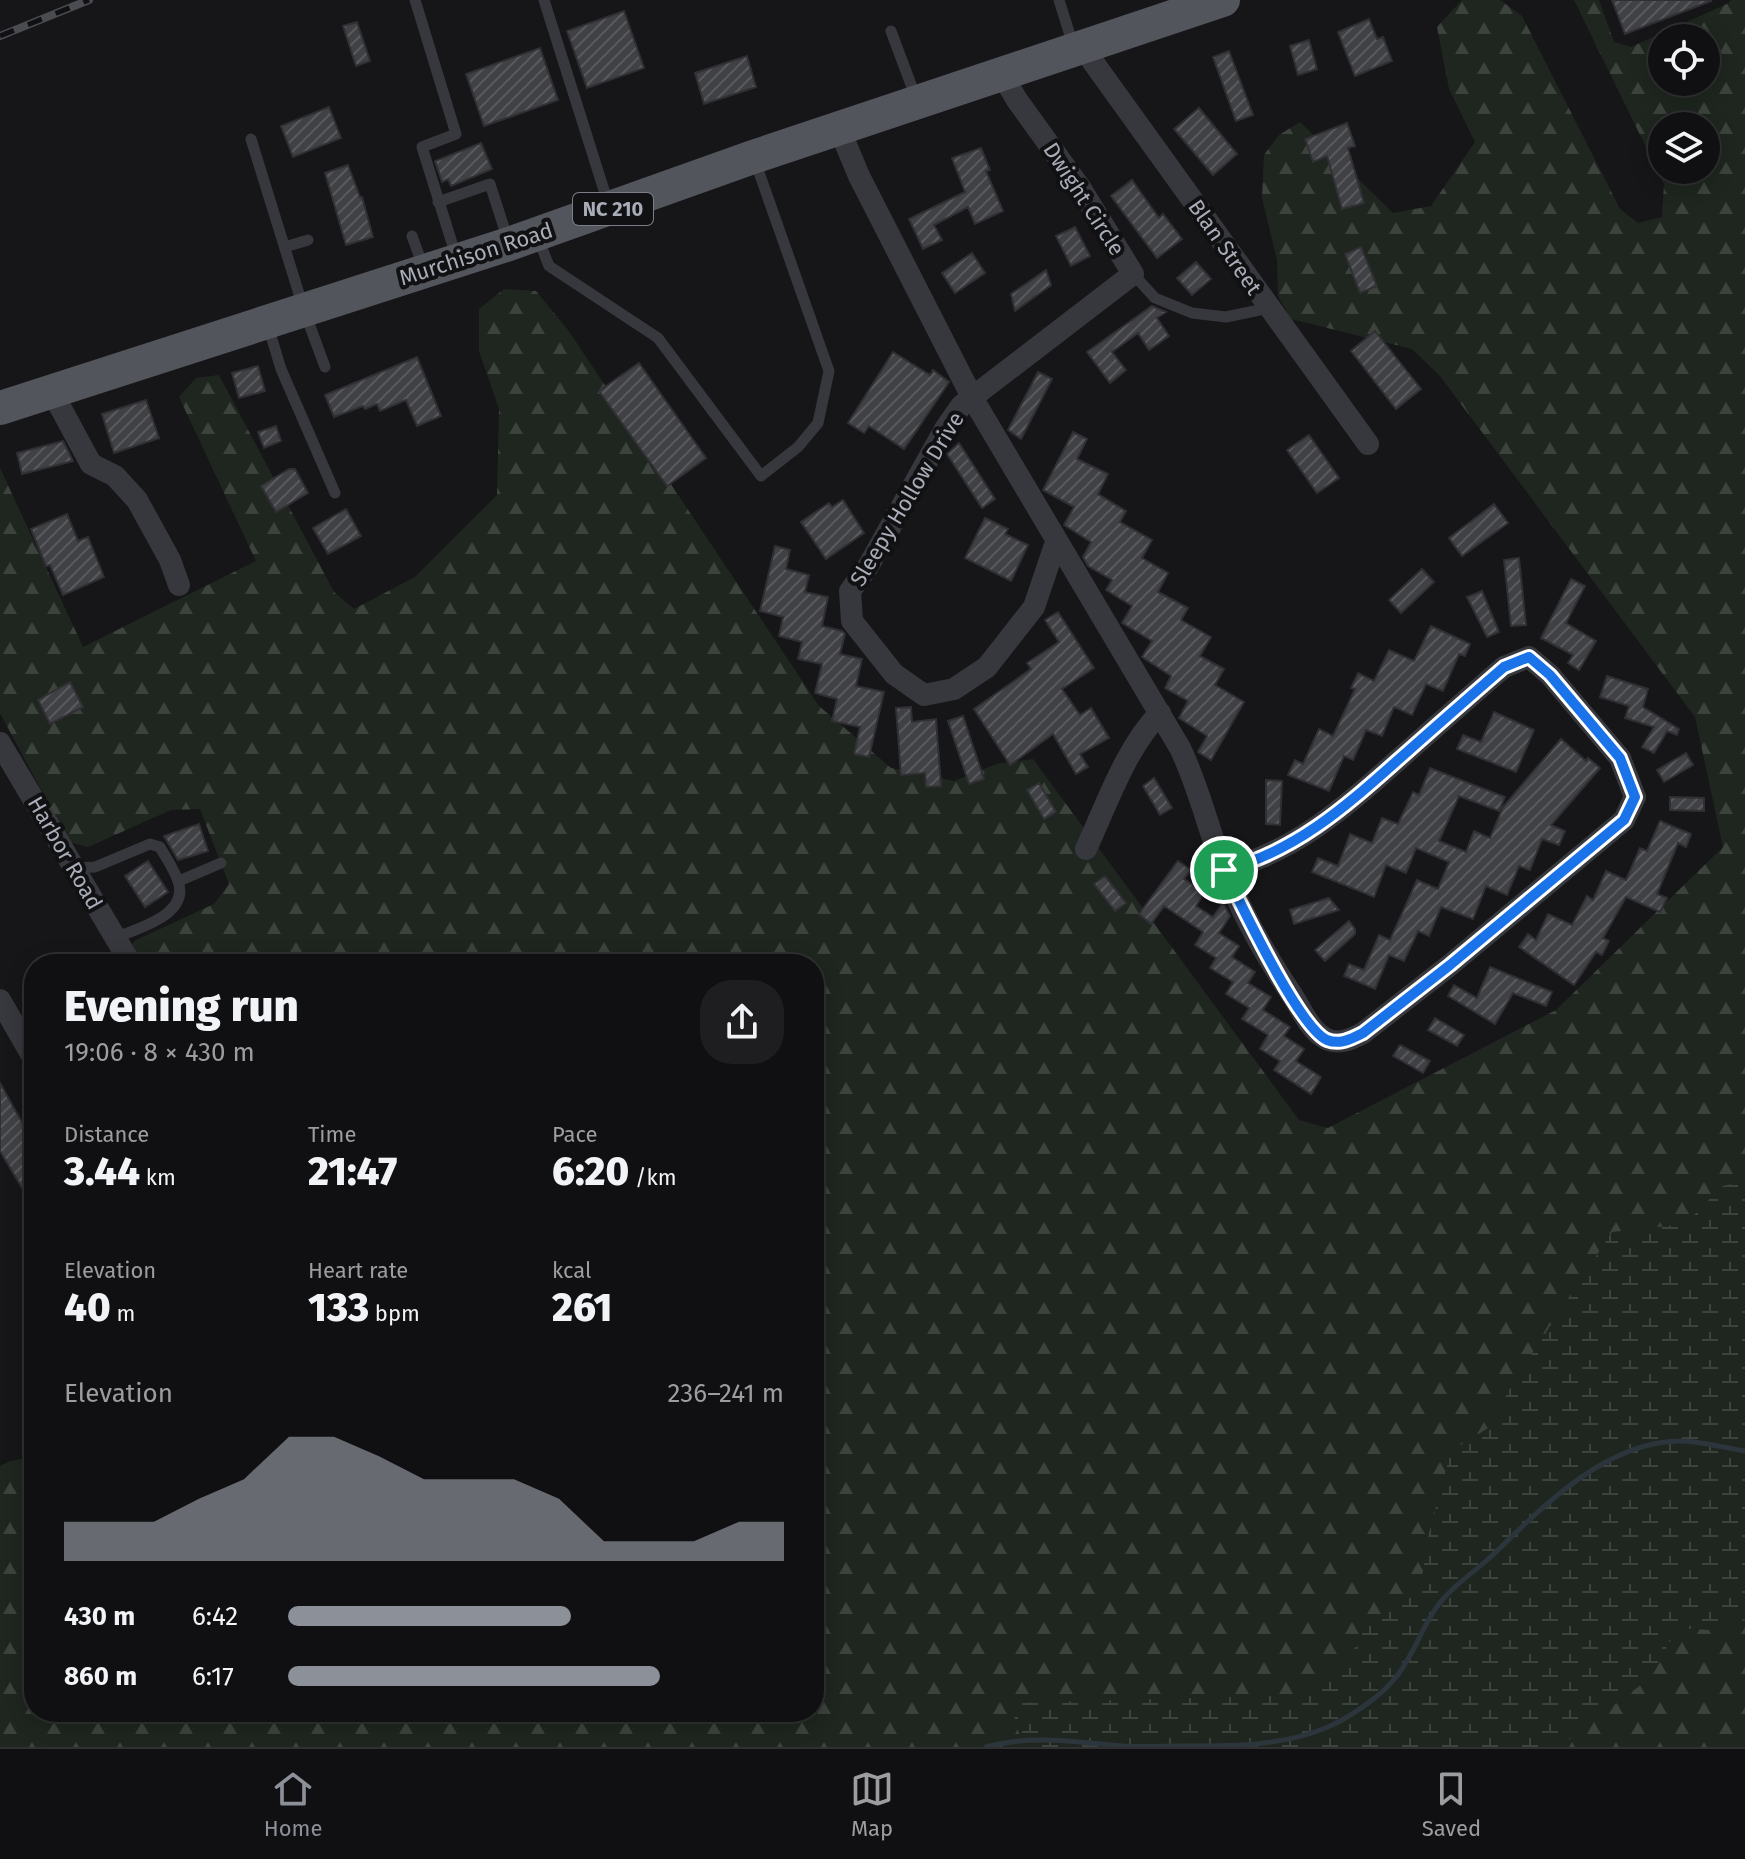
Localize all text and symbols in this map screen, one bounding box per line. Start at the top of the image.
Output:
map controls [1648,24,1720,184]
button: locate [1648,24,1720,96]
button: layers [1648,112,1720,184]
street label: Dwight Circle [1037,137,1131,261]
road number: NC 210 [573,193,653,225]
street label: Blan Street [1182,194,1268,300]
street label: Murchison Road [396,216,556,292]
street label: Sleepy Hollow Drive [844,407,970,591]
street label: Harbor Road [22,792,108,914]
pin [1190,836,1258,904]
icon: arrive [1202,848,1246,892]
text: Evening run [64,980,299,1033]
button: share [700,980,784,1064]
text: 19:06 · 8 × 430 m [64,1037,255,1068]
text: Distance [64,1121,149,1148]
text: Time [308,1121,356,1148]
text: Pace [552,1121,598,1148]
text: 3.44 [64,1148,140,1196]
text: 21:47 [308,1148,397,1196]
text: 6:20 [552,1148,629,1196]
text: km [140,1164,176,1191]
text: /km [629,1164,677,1191]
text: Elevation [64,1257,156,1284]
text: Heart rate [308,1257,408,1284]
text: kcal [552,1257,592,1284]
text: 40 [64,1284,111,1332]
text: 133 [308,1284,369,1332]
text: 261 [552,1284,612,1332]
text: m [111,1300,135,1327]
text: bpm [369,1300,420,1327]
text: Elevation [64,1378,173,1409]
text: 236–241 m [668,1378,784,1409]
text: 430 m [64,1601,135,1632]
text: 6:42 [192,1601,238,1632]
text: 860 m [64,1661,137,1692]
text: 6:17 [192,1661,234,1692]
tab: Home [264,1767,322,1842]
tab: Map [850,1767,894,1842]
tab: Saved [1422,1767,1481,1842]

